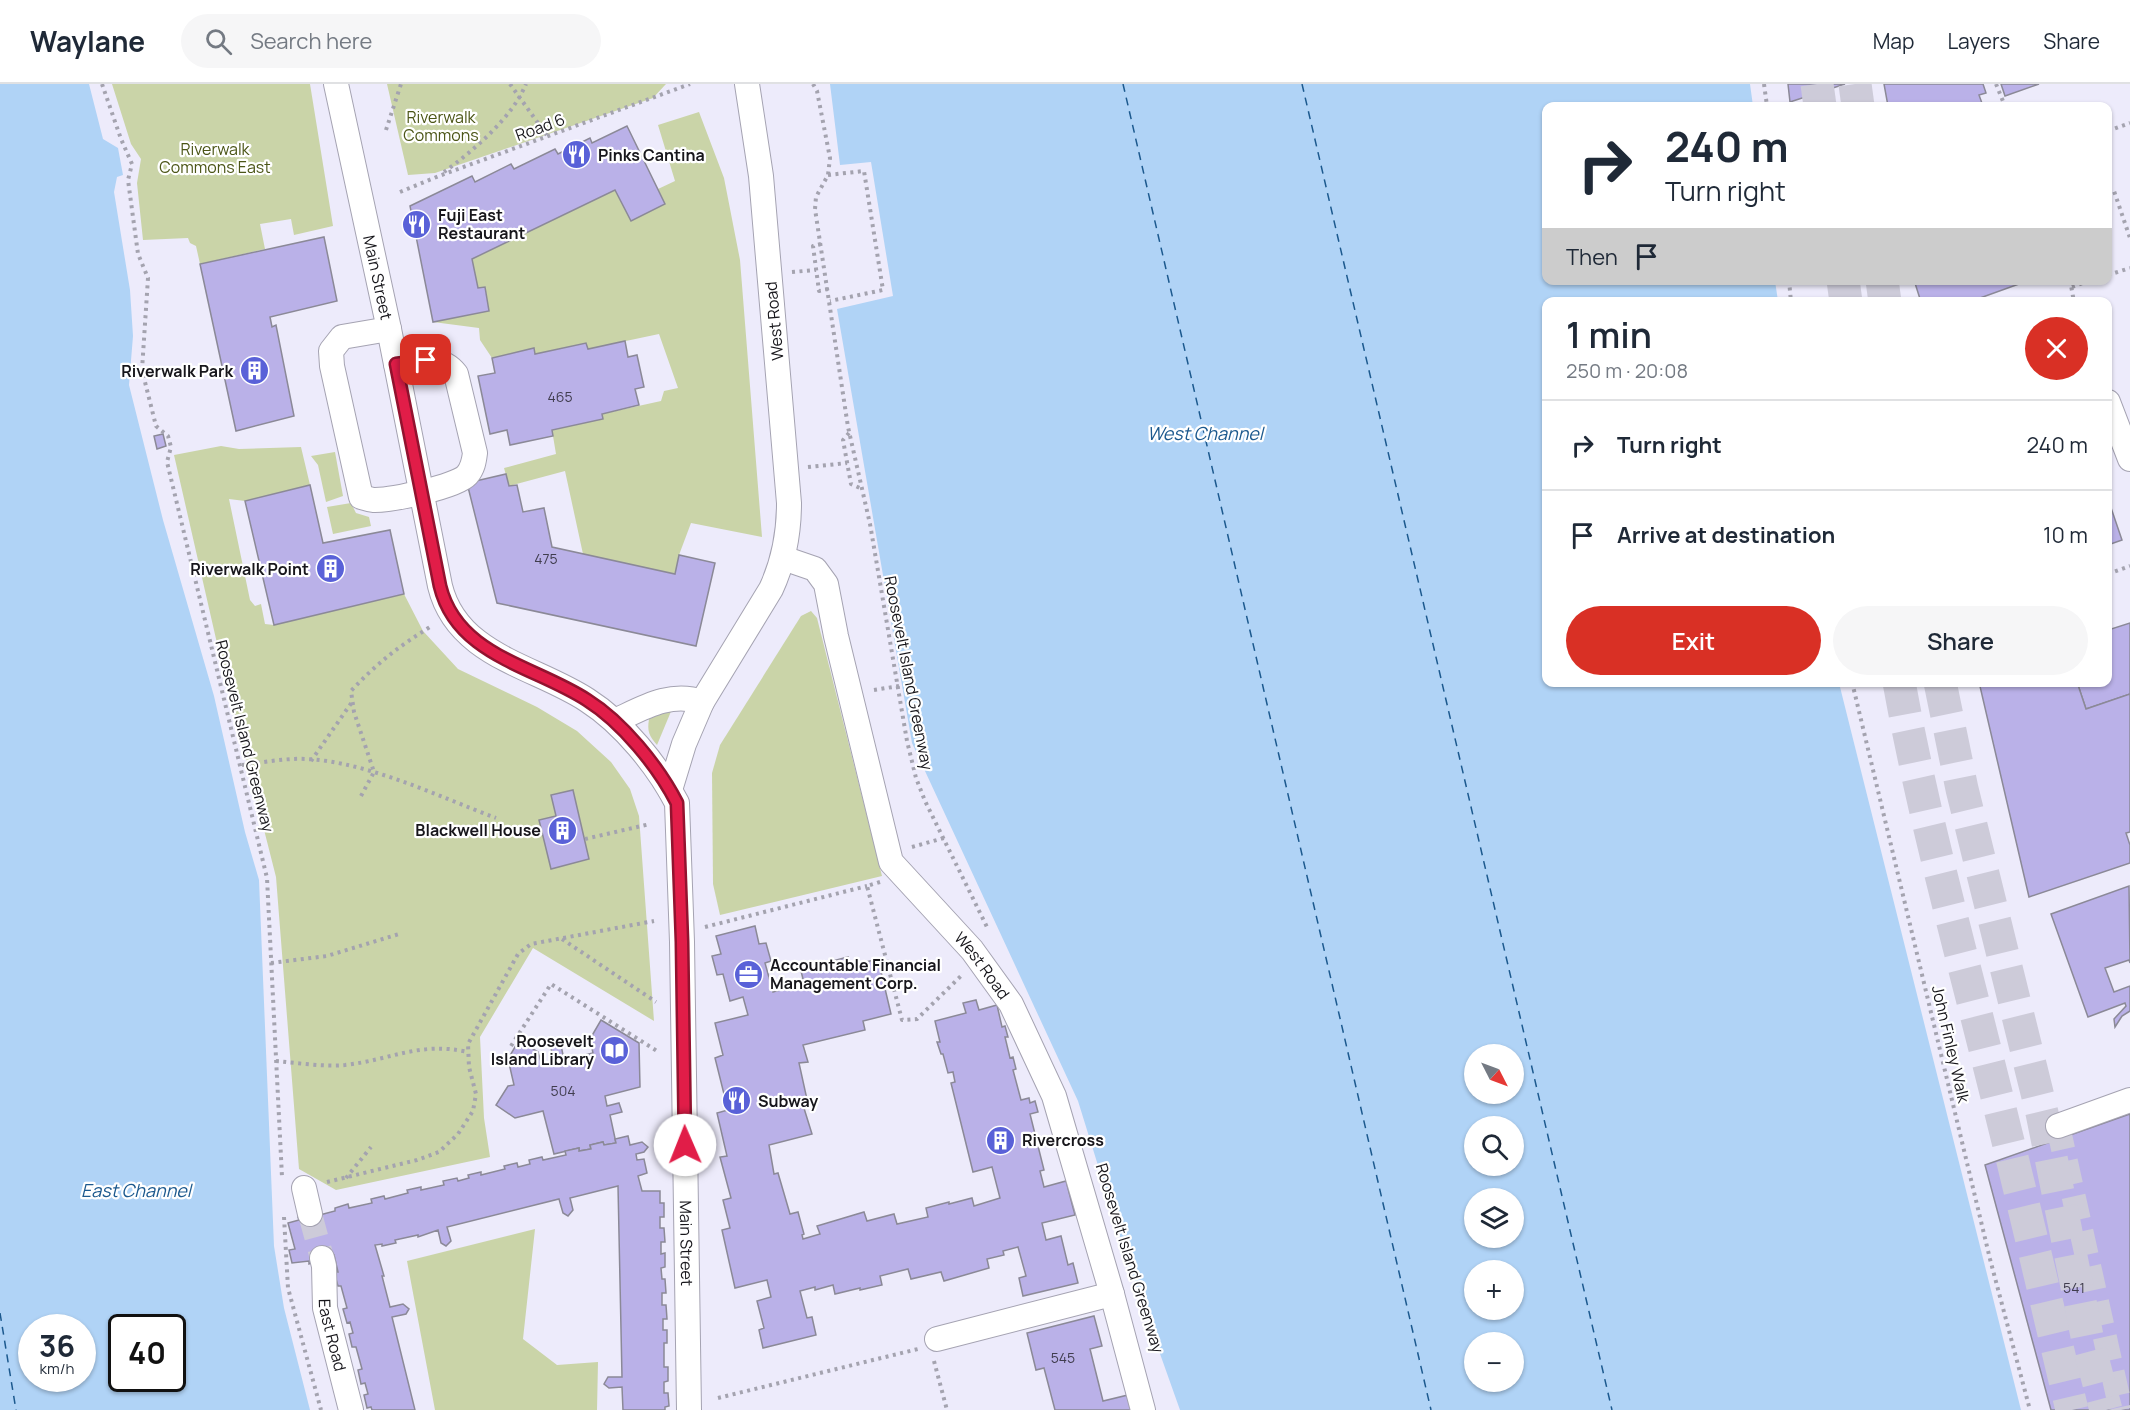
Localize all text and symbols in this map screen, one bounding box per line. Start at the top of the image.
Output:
search box [181,14,601,68]
text: Waylane [30,22,145,60]
icon: search [202,25,235,58]
text: Search here [250,26,372,56]
text: Map [1873,27,1914,55]
text: Layers [1947,27,2010,55]
text: Share [2043,27,2100,55]
park label: Riverwalk Commons [403,106,479,146]
street label: Road 6 [512,108,568,146]
text: 240 m [1665,117,1789,175]
icon: right [1566,126,1644,204]
park label: Riverwalk Commons East [159,138,271,178]
restaurant icon: Pinks Cantina [561,139,593,171]
place label: Pinks Cantina [598,144,705,166]
text: Turn right [1665,172,1786,209]
place label: Fuji East Restaurant [438,204,525,244]
restaurant icon: Fuji East Restaurant [401,208,433,240]
street label: Main Street [358,233,398,322]
icon: arrive [1630,240,1663,273]
text: Then [1566,242,1618,272]
street label: West Road [760,281,788,361]
text: 1 min [1566,310,1652,359]
button: close [2025,317,2088,380]
pin [400,334,451,385]
icon: arrive [409,343,442,376]
building icon: Riverwalk Park [238,355,270,387]
text: 250 m · 20:08 [1566,357,1688,384]
place label: Riverwalk Park [121,360,233,382]
house number: 465 [547,387,573,406]
water label: West Channel [1147,421,1266,445]
icon: right [1566,429,1599,462]
text: Turn right [1617,430,1722,460]
text: 240 m [2026,430,2088,460]
icon: arrive [1566,519,1599,552]
text: Arrive at destination [1617,520,1835,550]
text: 10 m [2043,520,2088,550]
house number: 475 [534,549,558,568]
building icon: Riverwalk Point [314,553,346,585]
place label: Riverwalk Point [190,558,309,580]
street label: Roosevelt Island Greenway [879,574,939,772]
button: Exit [1566,606,1821,675]
button: Share [1833,606,2088,675]
street label: Roosevelt Island Greenway [210,638,280,835]
building icon: Blackwell House [546,814,578,846]
place label: Blackwell House [415,819,541,841]
street label: West Road [950,927,1015,1004]
place label: Accountable Financial Management Corp. [770,954,941,994]
office icon: Accountable Financial Management Corp. [733,958,765,990]
street label: John Finley Walk [1927,983,1975,1106]
place label: Roosevelt Island Library [491,1030,594,1070]
library icon: Roosevelt Island Library [599,1034,631,1066]
north arrow [1464,1044,1524,1104]
map controls [1464,1044,1524,1392]
house number: 504 [551,1081,575,1100]
restaurant icon: Subway [721,1085,753,1117]
place label: Subway [758,1090,818,1112]
position arrow [653,1113,717,1177]
button: search [1464,1116,1524,1176]
building icon: Rivercross [985,1124,1017,1156]
place label: Rivercross [1022,1129,1104,1151]
street label: Roosevelt Island Greenway [1091,1160,1170,1356]
water label: East Channel [81,1178,194,1202]
button: layers [1464,1188,1524,1248]
street label: Main Street [675,1200,698,1286]
button: + [1464,1260,1524,1320]
house number: 541 [2063,1278,2085,1297]
street label: East Road [314,1298,352,1373]
speed limit sign: 40 [108,1314,186,1392]
text: 36 [39,1325,75,1366]
button: − [1464,1332,1524,1392]
house number: 545 [1051,1348,1075,1367]
text: km/h [40,1358,74,1379]

